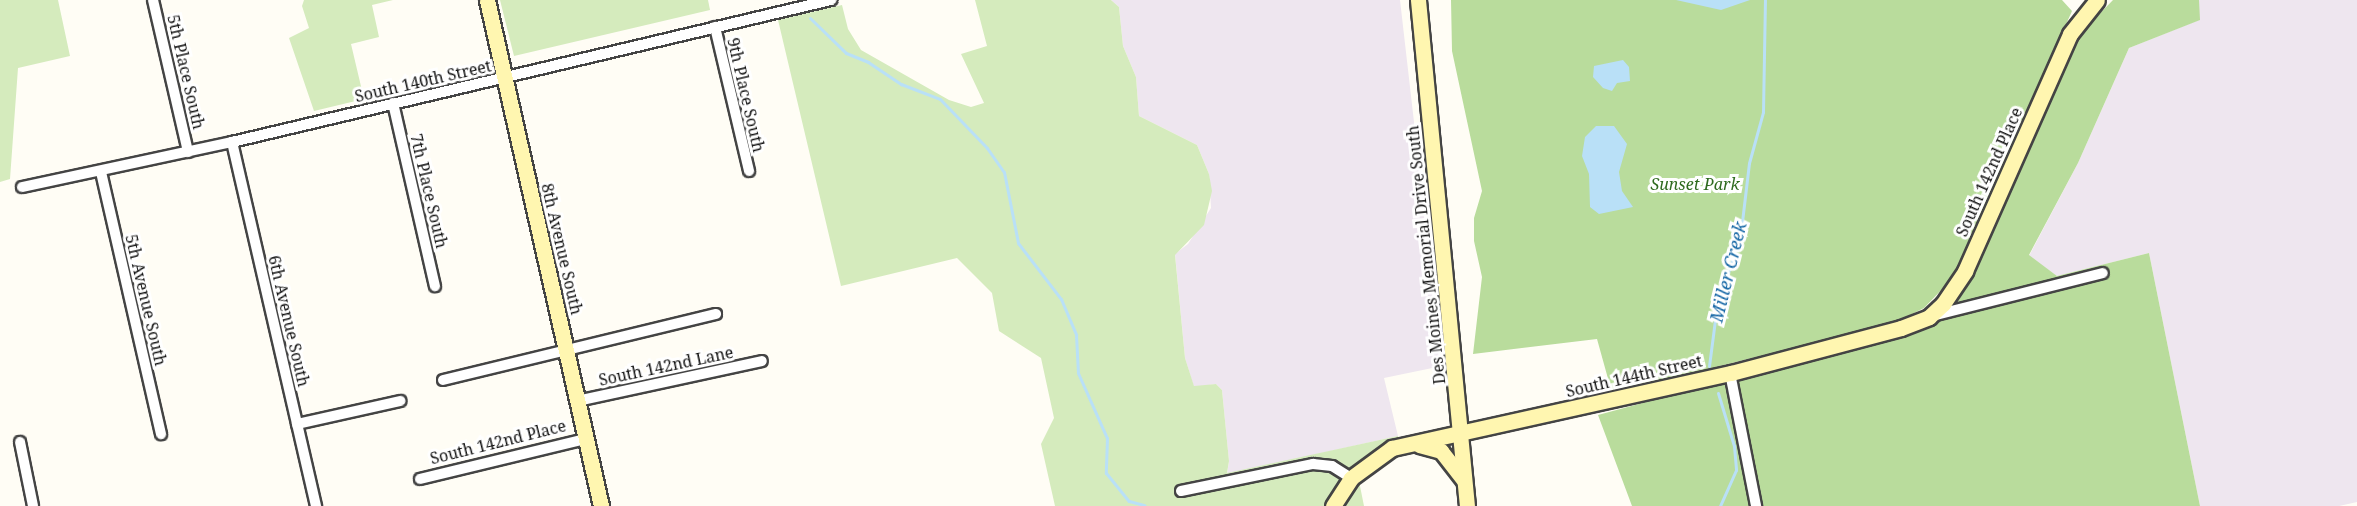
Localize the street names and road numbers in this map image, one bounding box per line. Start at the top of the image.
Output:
street label: 5th Place South [163,13,209,131]
street label: 9th Place South [723,36,769,154]
street label: South 140th Street [353,56,493,106]
street label: South 142nd Place [1952,104,2026,240]
street label: Des Moines Memorial Drive South [1403,125,1449,385]
street label: 7th Place South [406,132,452,250]
street label: 8th Avenue South [538,181,586,317]
street label: 5th Avenue South [122,232,170,368]
street label: 6th Avenue South [265,253,313,389]
street label: South 142nd Lane [597,342,735,390]
street label: South 144th Street [1564,351,1704,401]
street label: South 142nd Place [428,416,568,468]

